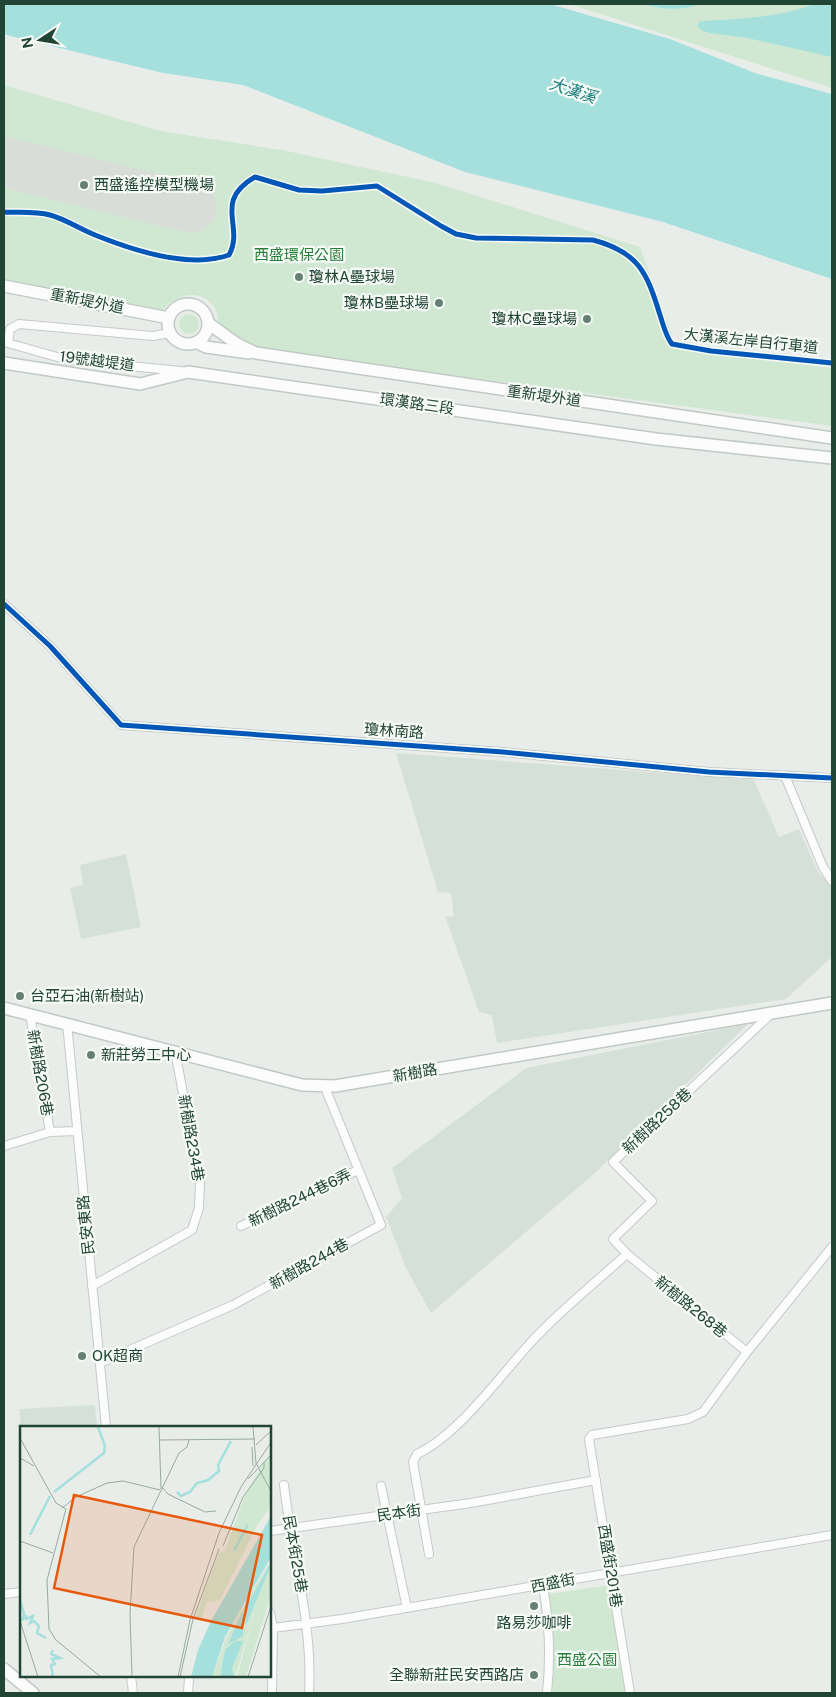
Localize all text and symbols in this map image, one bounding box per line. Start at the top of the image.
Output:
north arrow [15,15,65,65]
text: N [18,36,36,50]
water label: 大漢溪 [547,74,601,108]
place label: 西盛遙控模型機場 [94,176,214,193]
marker: 西盛遙控模型機場 [78,179,90,191]
park label: 西盛環保公園 [254,246,344,263]
place label: 瓊林A壘球場 [309,268,395,285]
marker: 瓊林A壘球場 [293,271,305,283]
street label: 重新堤外道 [49,285,126,316]
place label: 瓊林B壘球場 [344,294,429,311]
marker: 瓊林B壘球場 [433,297,445,309]
place label: 瓊林C壘球場 [492,310,577,327]
marker: 瓊林C壘球場 [581,313,593,325]
street label: 大漢溪左岸自行車道 [683,325,819,356]
street label: 19號越堤道 [59,347,136,374]
street label: 重新堤外道 [506,382,582,409]
street label: 環漢路三段 [379,390,455,417]
street label: 瓊林南路 [364,720,425,741]
place label: 台亞石油(新樹站) [30,987,144,1004]
marker: 台亞石油(新樹站) [14,990,26,1002]
street label: 新樹路206巷 [25,1028,56,1117]
place label: 新莊勞工中心 [101,1046,191,1063]
marker: 新莊勞工中心 [85,1049,97,1061]
street label: 新樹路 [391,1060,439,1085]
street label: 新樹路258巷 [619,1084,695,1157]
street label: 新樹路234巷 [175,1093,207,1183]
street label: 新樹路244巷6弄 [246,1165,354,1230]
street label: 民安東路 [74,1194,97,1256]
street label: 新樹路244巷 [266,1235,351,1292]
street label: 新樹路268巷 [652,1272,731,1341]
place label: OK超商 [92,1347,143,1364]
marker: OK超商 [76,1350,88,1362]
inset map [20,1426,271,1677]
street label: 民本街 [375,1501,422,1524]
street label: 民本街25巷 [280,1514,311,1594]
street label: 西盛街201巷 [596,1523,625,1609]
street label: 西盛街 [529,1570,577,1595]
marker: 路易莎咖啡 [528,1600,540,1612]
place label: 路易莎咖啡 [496,1614,572,1631]
park label: 西盛公園 [557,1651,617,1668]
place label: 全聯新莊民安西路店 [389,1666,524,1683]
marker: 全聯新莊民安西路店 [528,1669,540,1681]

